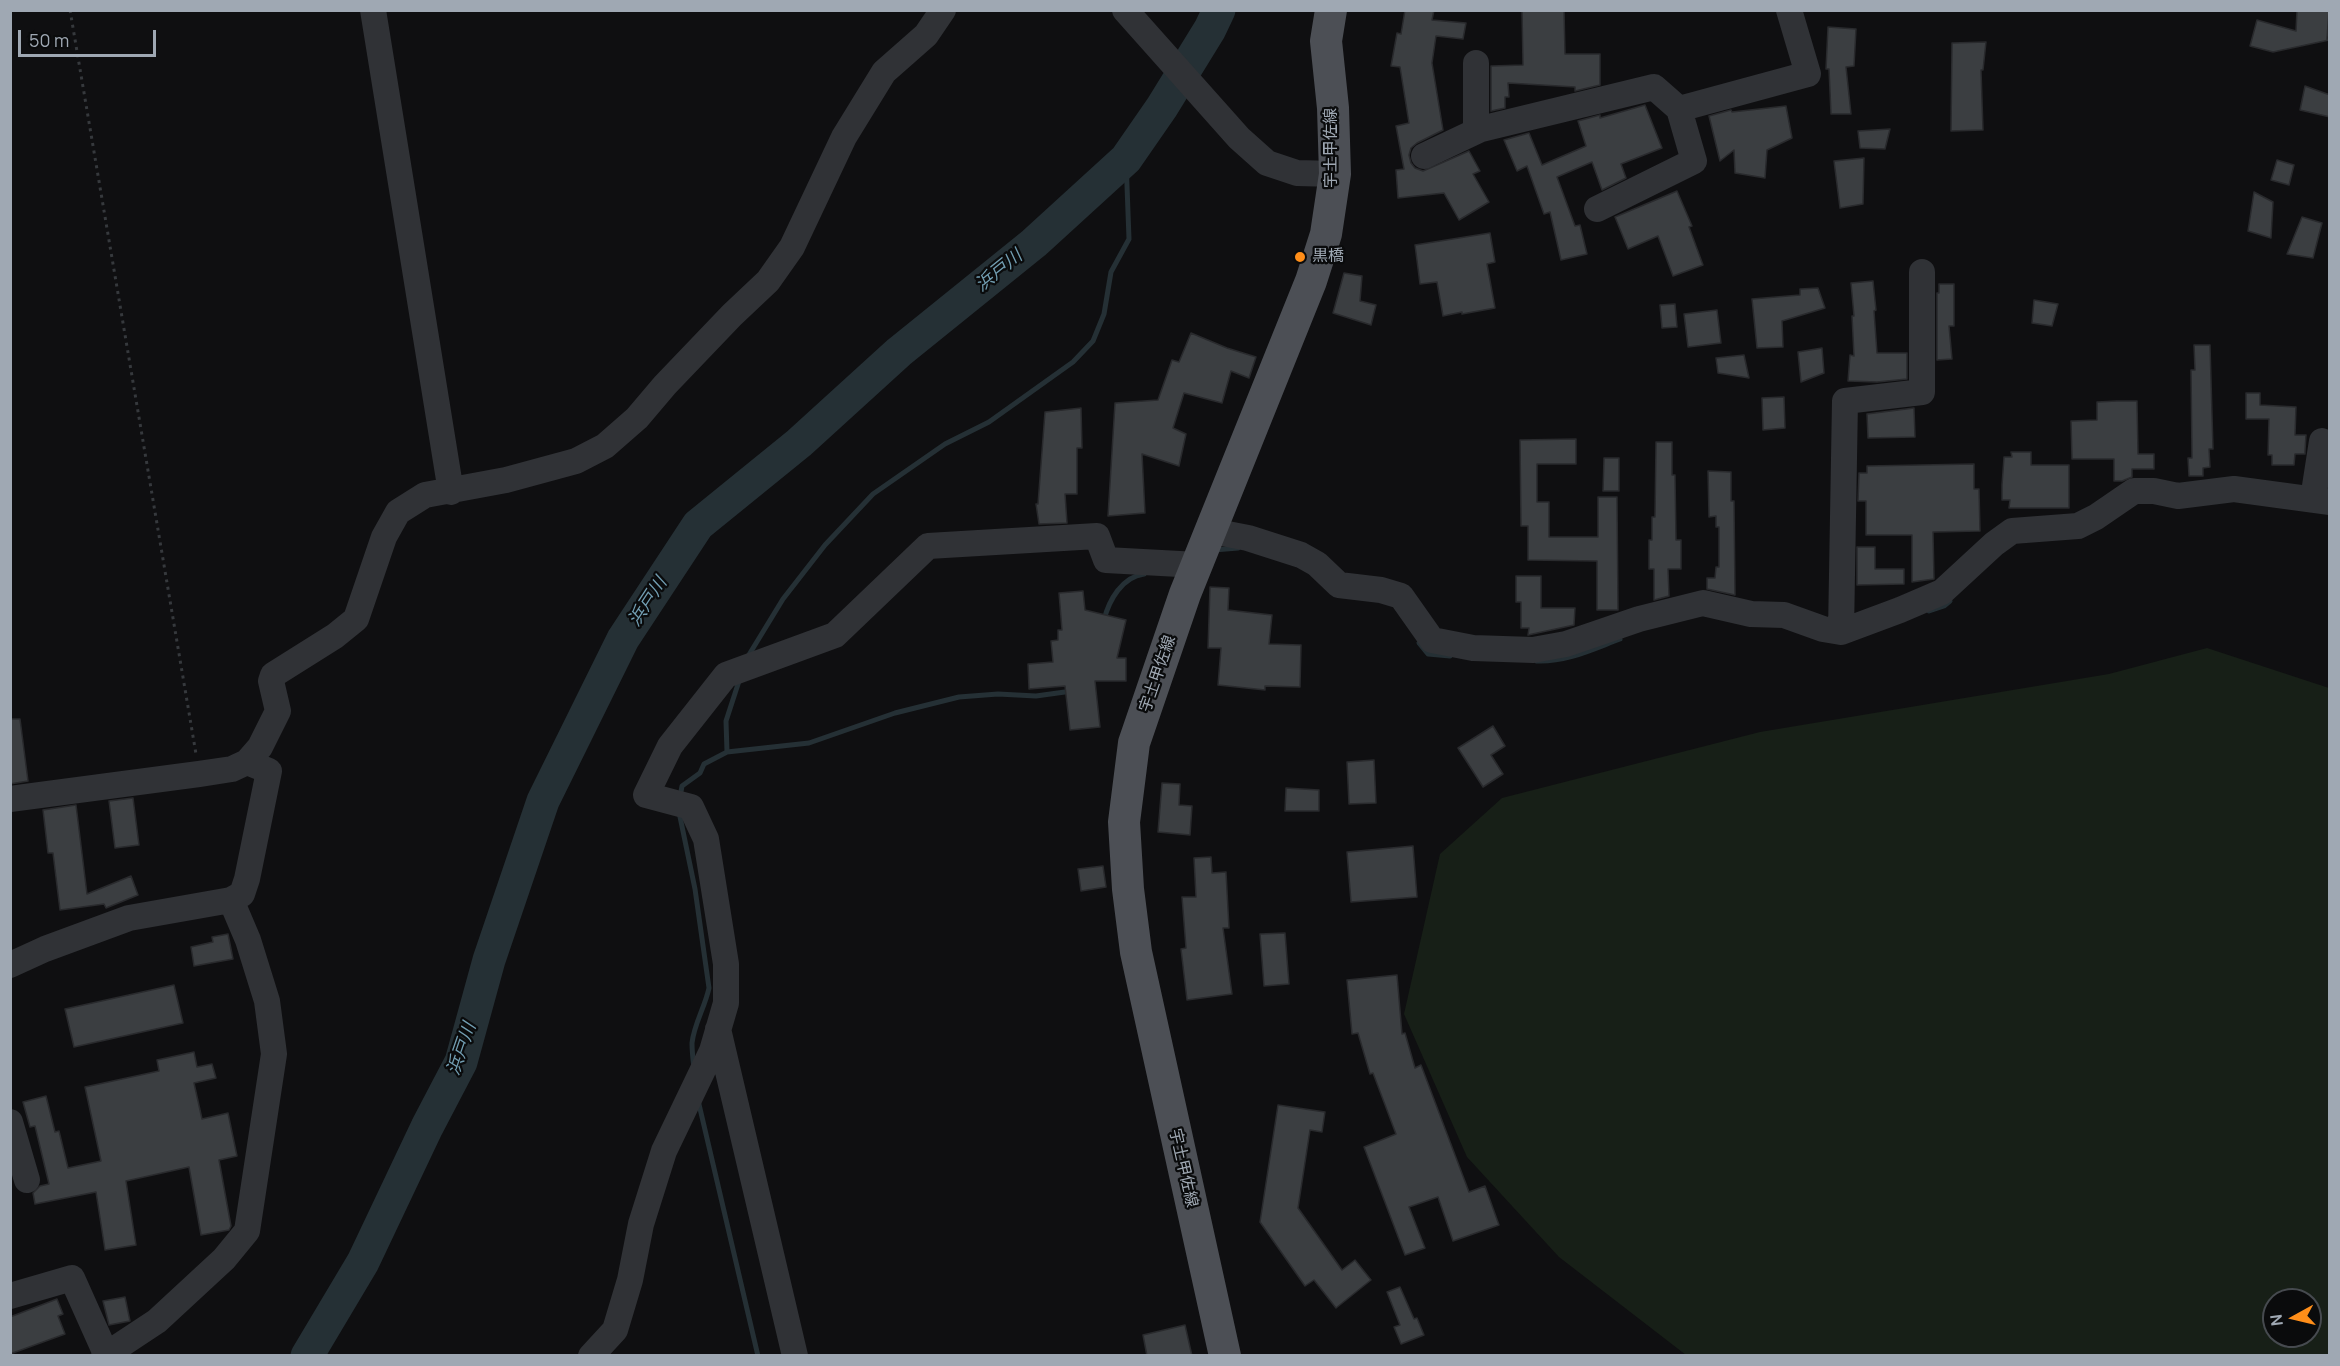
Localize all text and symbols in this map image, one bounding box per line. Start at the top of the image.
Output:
scale bar [21,18,159,56]
text: 50 m [29,28,69,52]
street label: 宇土甲佐線 [1322,108,1342,188]
water label: 浜戸川 [971,246,1027,296]
place label: 黒橋 [1312,247,1344,267]
marker: 黒橋 [1293,250,1307,264]
water label: 浜戸川 [624,573,672,631]
street label: 宇土甲佐線 [1136,633,1180,715]
water label: 浜戸川 [443,1020,481,1078]
street label: 宇土甲佐線 [1165,1127,1201,1209]
north arrow [2262,1288,2322,1348]
text: N [2264,1313,2288,1327]

